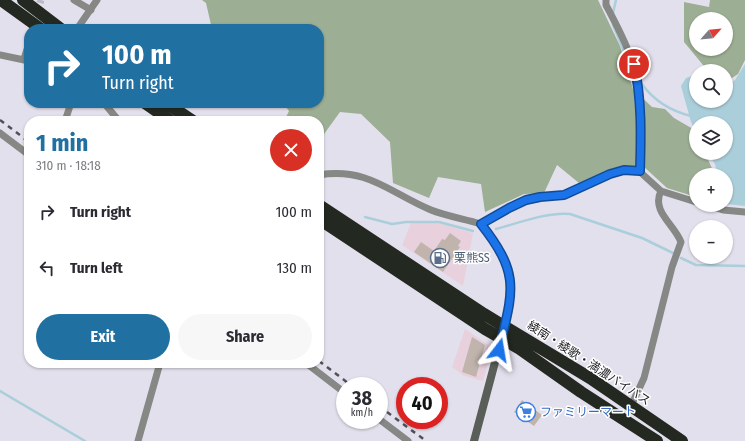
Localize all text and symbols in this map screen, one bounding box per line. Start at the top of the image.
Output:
north arrow [689,12,733,56]
map controls [689,12,733,264]
text: 100 m [102,38,172,71]
icon: right [36,40,88,92]
pin [617,47,651,81]
icon: arrive [623,53,645,75]
button: search [689,64,733,108]
text: Turn right [102,72,174,94]
button: layers [689,116,733,160]
text: 1 min [36,129,88,157]
button: close [270,129,312,171]
text: 310 m · 18:18 [36,158,101,173]
button: + [689,168,733,212]
icon: right [36,201,58,223]
text: Turn right [70,203,131,221]
text: 100 m [275,203,312,221]
button: − [689,220,733,264]
fuel station icon: 栗熊SS [429,247,451,269]
place label: 栗熊SS [454,251,490,265]
icon: left [36,257,58,279]
text: Turn left [70,259,123,277]
text: 130 m [277,259,312,277]
button: Exit [36,314,170,360]
button: Share [178,314,312,360]
street label: 綾南・綾歌・満濃バイパス [525,318,653,408]
position arrow [478,329,520,371]
speed limit sign: 40 [396,377,448,429]
text: 38 [352,386,372,410]
supermarket icon: ファミリーマート [515,401,537,423]
place label: ファミリーマート [540,405,636,419]
text: km/h [351,407,373,419]

